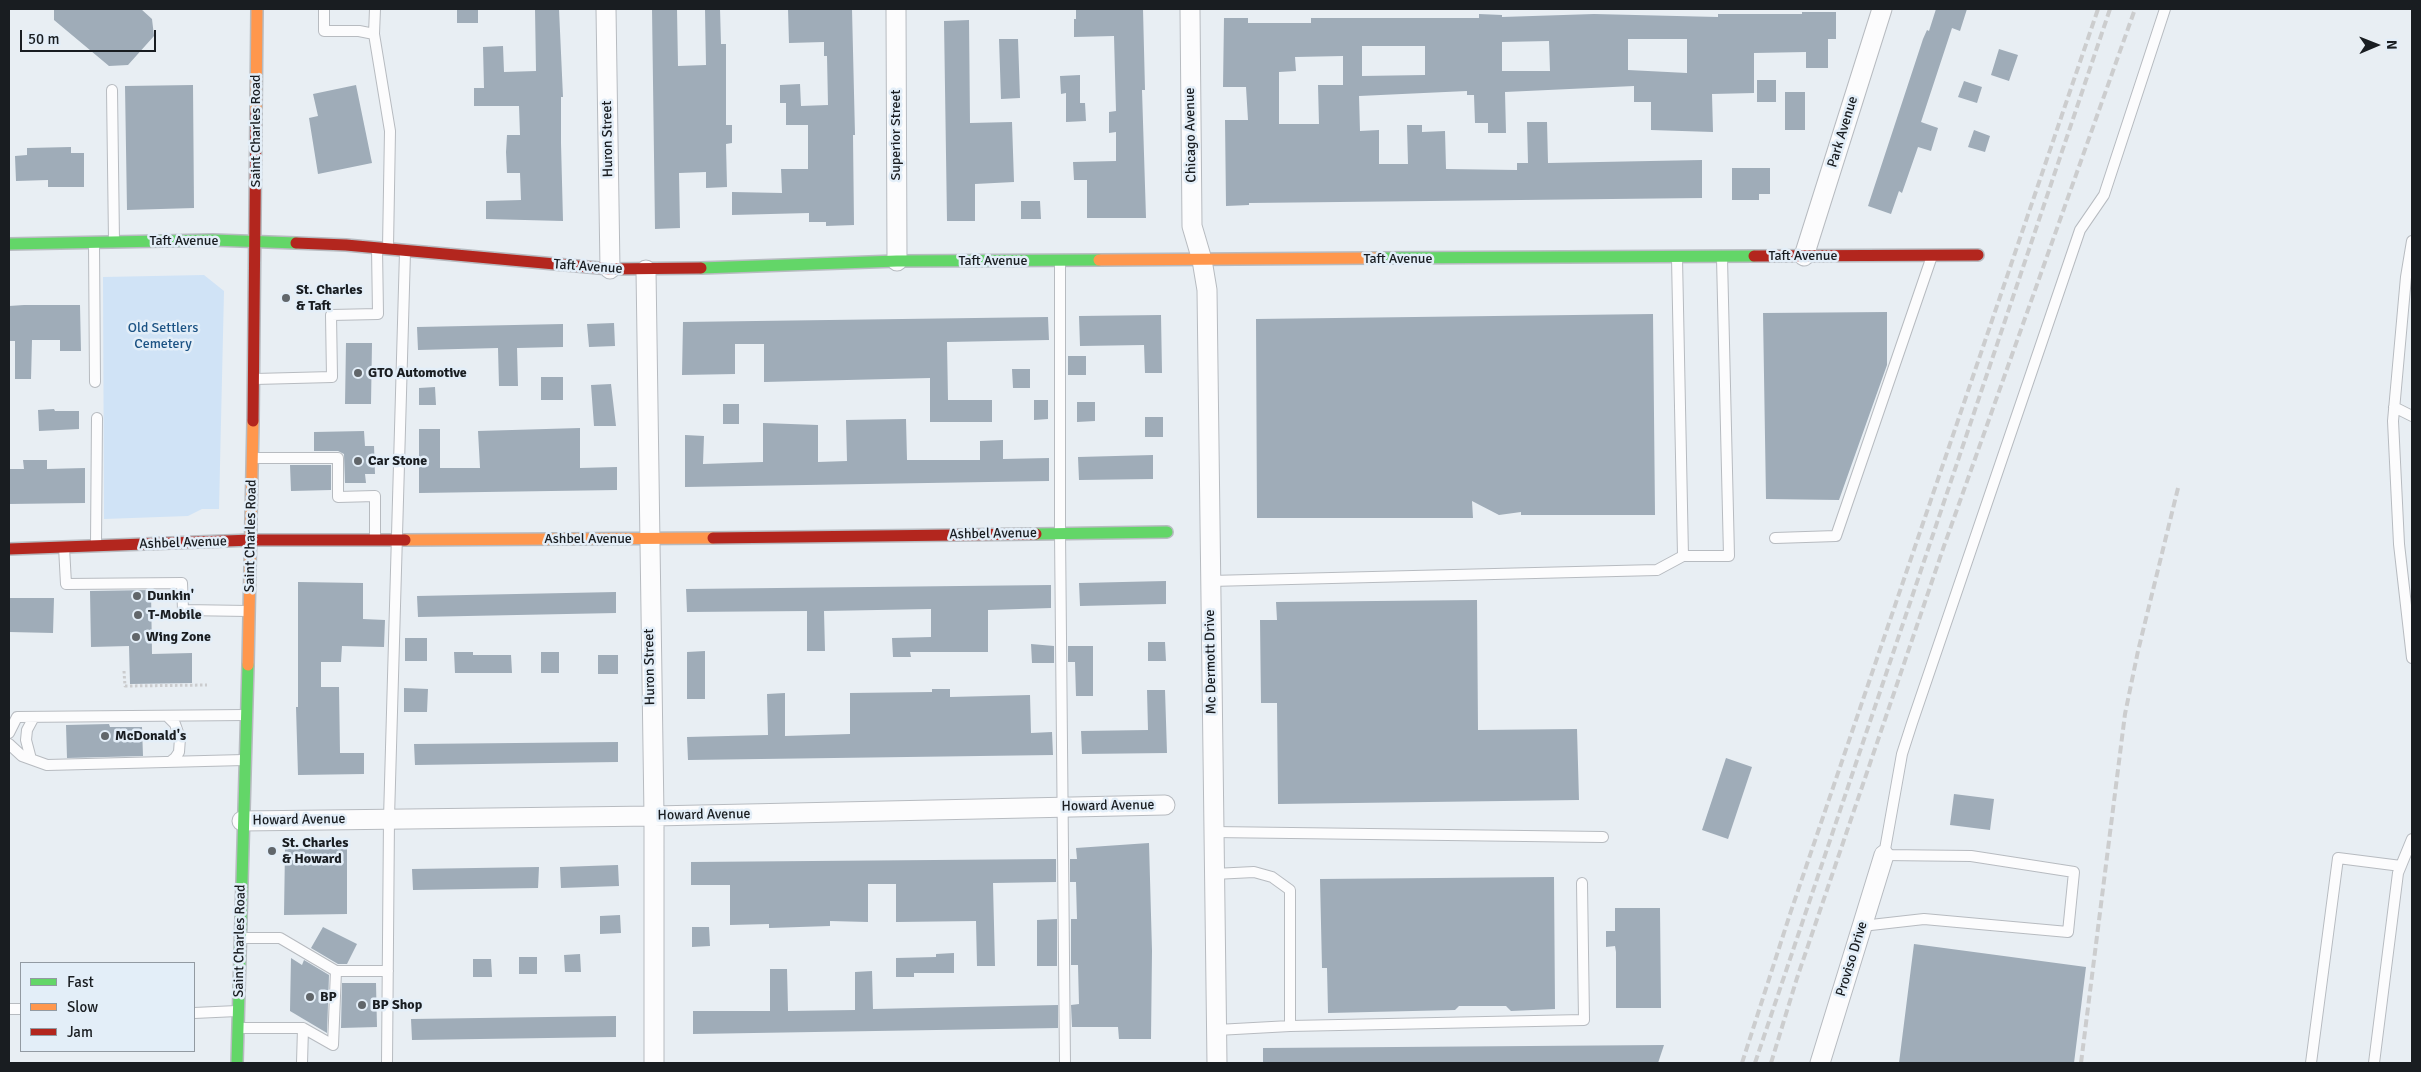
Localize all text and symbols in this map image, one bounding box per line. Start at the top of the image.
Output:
scale bar [22,20,159,52]
north arrow [2351,20,2401,70]
text: 50 m [28,30,59,48]
text: N [2383,40,2400,50]
street label: Saint Charles Road [248,75,264,187]
street label: Chicago Avenue [1182,87,1200,183]
street label: Superior Street [888,89,904,181]
street label: Park Avenue [1824,94,1862,170]
street label: Huron Street [599,101,617,177]
street label: Taft Avenue [150,233,218,249]
street label: Taft Avenue [1769,248,1837,264]
street label: Taft Avenue [1364,251,1432,267]
street label: Taft Avenue [959,253,1027,269]
street label: Taft Avenue [553,256,623,278]
place label: St. Charles & Taft [296,282,362,314]
marker: St. Charles & Taft [280,292,292,304]
park label: Old Settlers Cemetery [128,320,198,352]
place label: GTO Automotive [368,365,467,381]
marker: GTO Automotive [352,367,364,379]
place label: Car Stone [368,453,427,469]
marker: Car Stone [352,455,364,467]
street label: Saint Charles Road [242,479,260,593]
street label: Ashbel Avenue [949,525,1037,543]
street label: Ashbel Avenue [544,531,632,547]
street label: Ashbel Avenue [139,533,227,553]
place label: Dunkin' [147,588,194,604]
marker: Dunkin' [131,590,143,602]
place label: T-Mobile [148,607,202,623]
marker: T-Mobile [132,609,144,621]
street label: Mc Dermott Drive [1202,610,1220,714]
place label: Wing Zone [146,629,211,645]
street label: Huron Street [641,629,659,705]
marker: Wing Zone [130,631,142,643]
place label: McDonald's [115,728,186,744]
marker: McDonald's [99,730,111,742]
street label: Howard Avenue [1061,797,1155,815]
street label: Howard Avenue [657,806,751,824]
street label: Howard Avenue [252,811,346,829]
place label: St. Charles & Howard [282,835,348,868]
marker: St. Charles & Howard [266,845,278,857]
street label: Saint Charles Road [231,884,249,998]
street label: Proviso Drive [1833,919,1871,999]
legend [20,962,195,1052]
text: Fast [67,973,94,991]
place label: BP [320,989,337,1005]
marker: BP [304,991,316,1003]
place label: BP Shop [372,997,422,1013]
text: Slow [67,998,98,1016]
marker: BP Shop [356,999,368,1011]
text: Jam [67,1023,93,1041]

